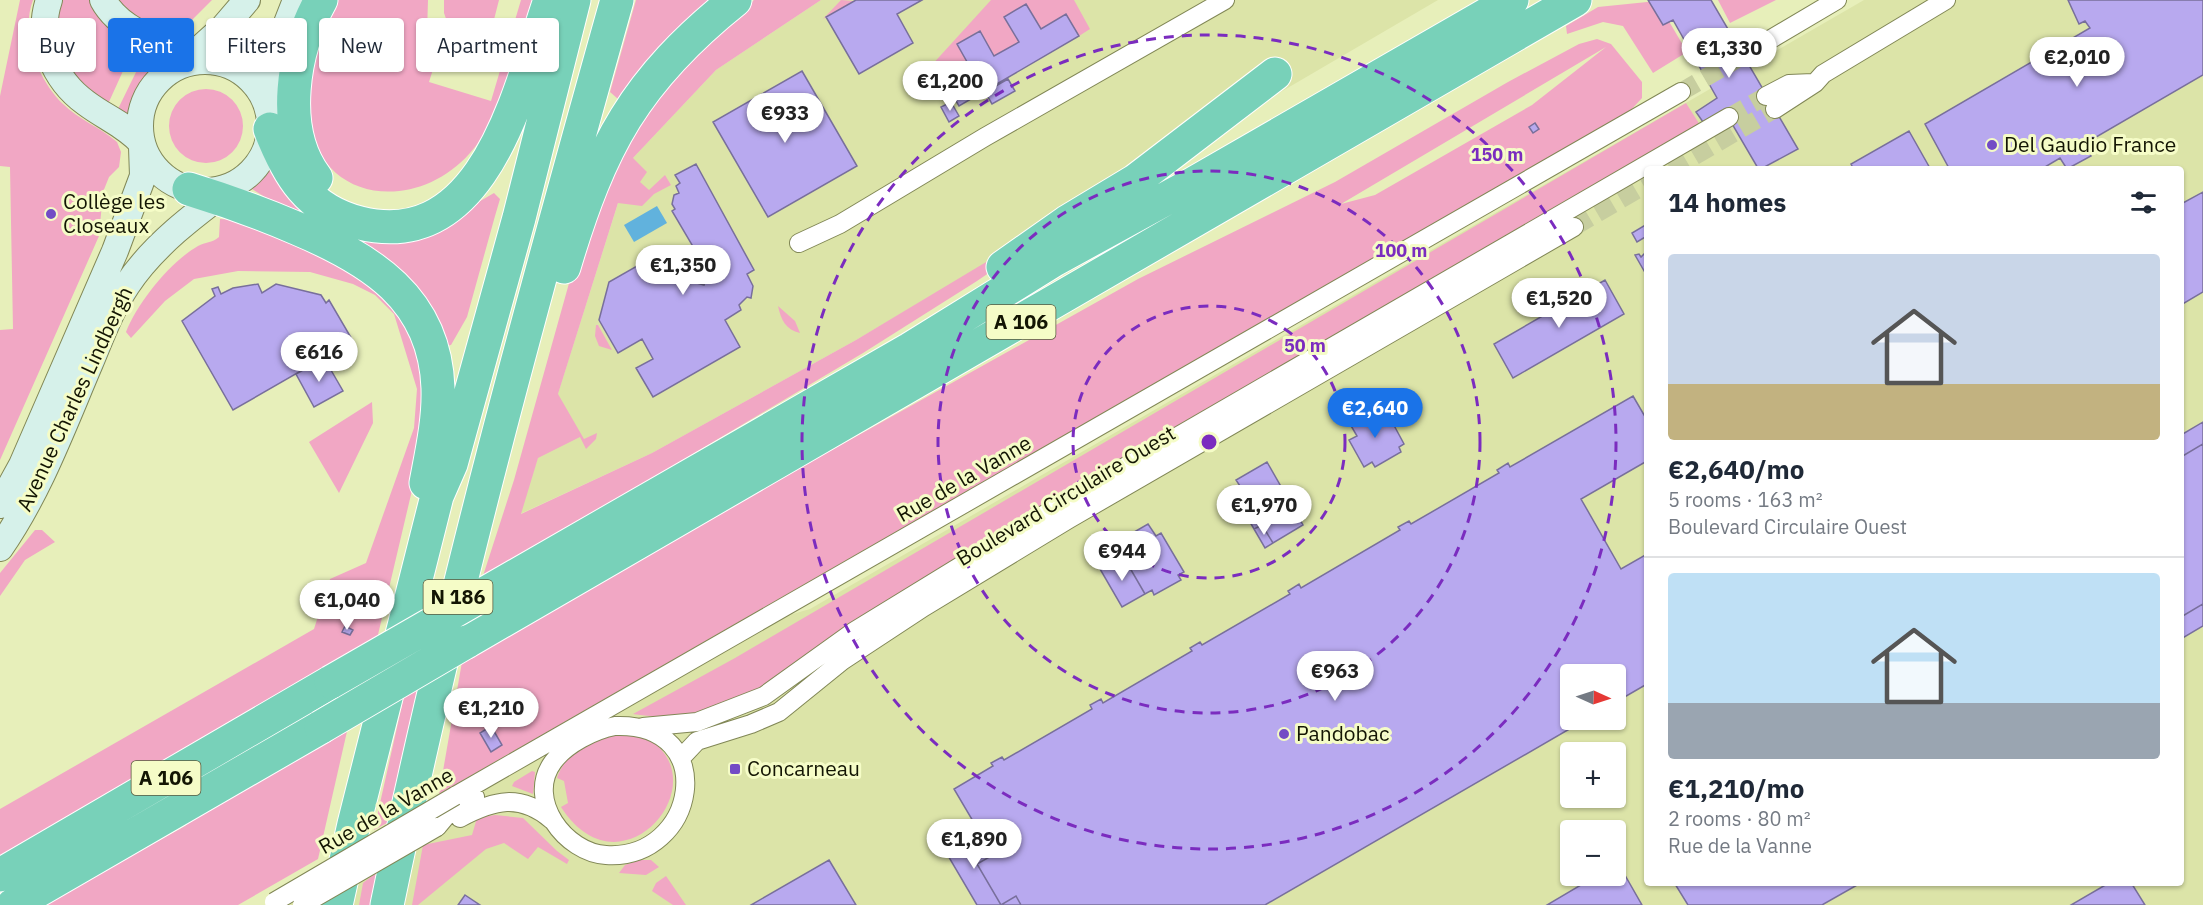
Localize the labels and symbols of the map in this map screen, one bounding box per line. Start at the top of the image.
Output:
pin: €1,330 [1680,28,1778,79]
pin: €2,010 [2028,37,2126,88]
pin: €1,200 [901,61,999,112]
pin: €933 [749,93,821,144]
place label: Del Gaudio France [2004,130,2176,158]
marker: Del Gaudio France [1985,138,1999,152]
text: 150 m [1471,143,1523,166]
place label: Collège les Closeaux [63,187,166,239]
marker: Collège les Closeaux [44,207,58,221]
text: 100 m [1375,239,1427,262]
pin: €1,350 [634,245,732,296]
pin: €1,520 [1510,278,1608,329]
street label: Avenue Charles Lindbergh [10,282,139,516]
road number: A 106 [986,305,1056,339]
pin: €616 [283,332,355,383]
text: 50 m [1284,334,1326,357]
pin: €2,640 [1326,388,1424,439]
street label: Boulevard Circulaire Ouest [951,419,1180,572]
street label: Rue de la Vanne [891,428,1036,528]
centre of rings [1199,432,1219,452]
pin: €1,970 [1215,485,1313,536]
pin: €944 [1086,531,1158,582]
pin: €1,040 [298,580,396,631]
road number: N 186 [424,580,492,614]
pin: €963 [1299,651,1371,702]
north arrow [1560,664,1626,730]
pin: €1,210 [442,688,540,739]
place label: Pandobac [1296,719,1390,747]
marker: Pandobac [1277,727,1291,741]
place label: Concarneau [747,754,860,782]
street label: Rue de la Vanne [313,760,458,860]
road number: A 106 [132,761,201,795]
marker: Concarneau [728,762,742,776]
pin: €1,890 [925,819,1023,870]

